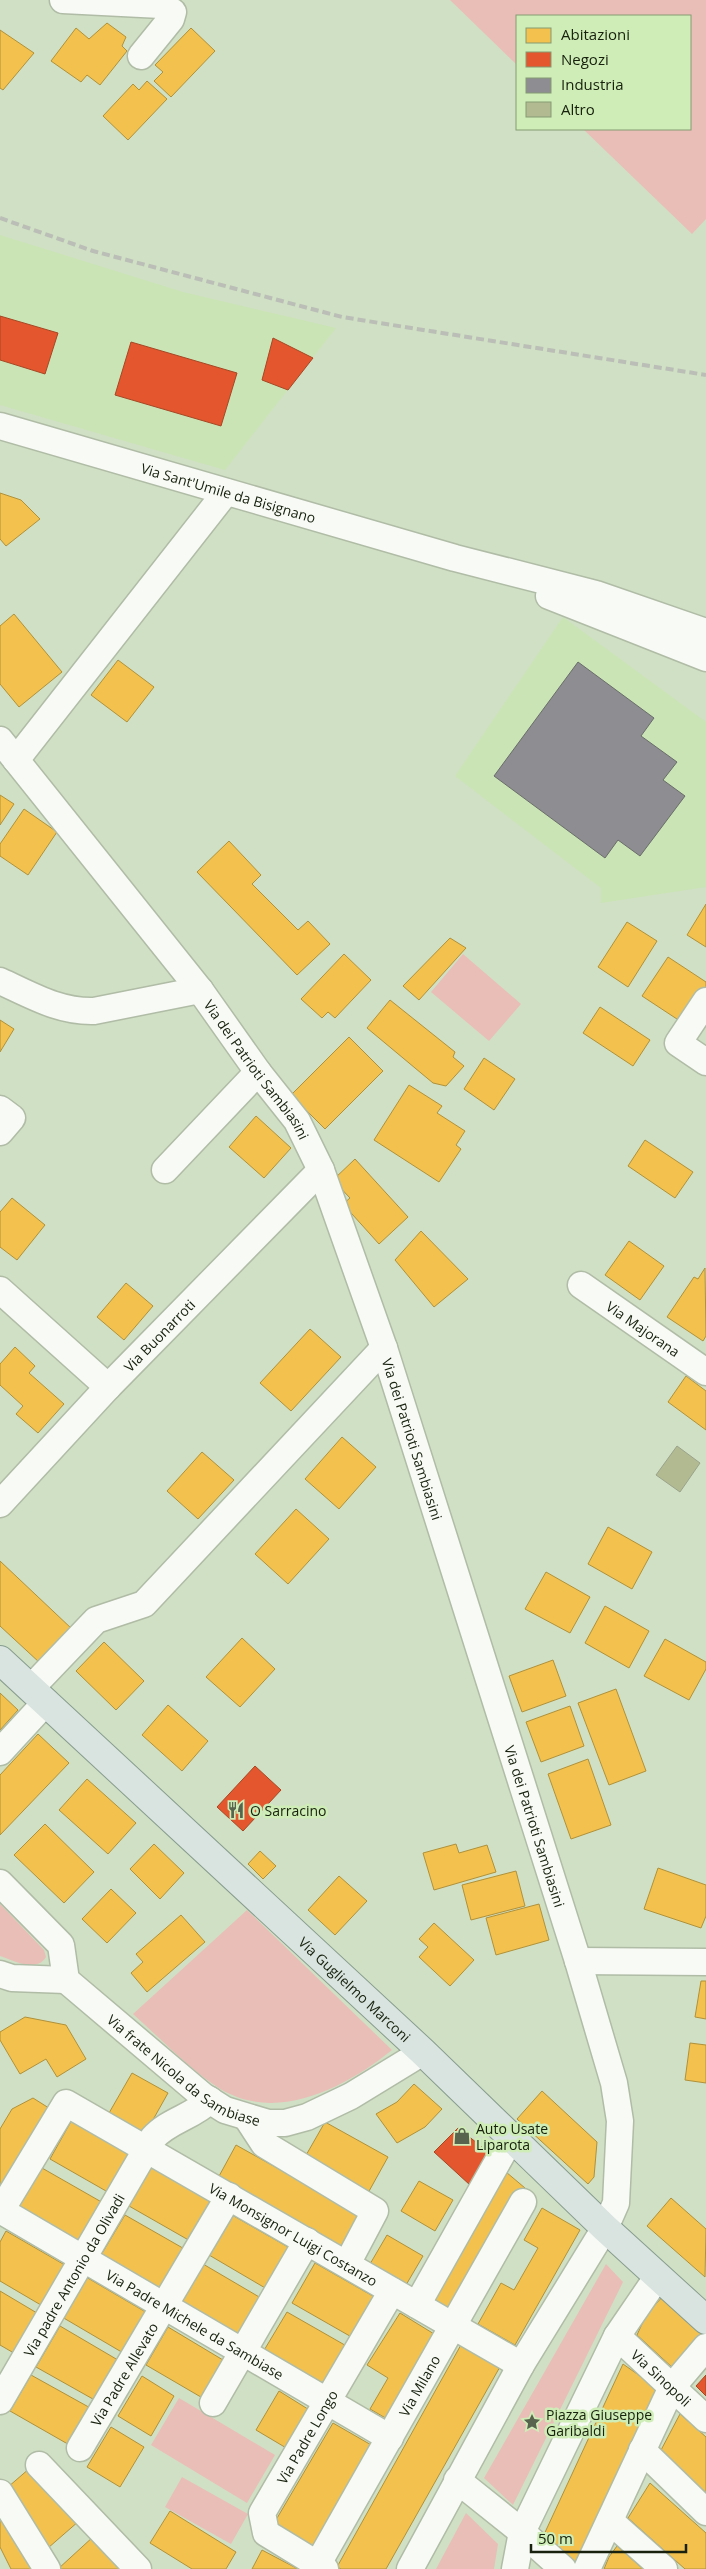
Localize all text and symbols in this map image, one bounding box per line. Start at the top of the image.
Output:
legend [516,15,691,130]
text: Abitazioni [561,24,630,44]
text: Negozi [561,49,609,69]
text: Industria [561,74,624,94]
text: Altro [561,99,595,119]
street label: Via Sant'Umile da Bisignano [139,458,318,527]
street label: Via dei Patrioti Sambiasini [200,996,314,1142]
street label: Via Buonarroti [119,1295,199,1375]
street label: Via Majorana [603,1296,684,1361]
street label: Via dei Patrioti Sambiasini [378,1356,447,1522]
street label: Via dei Patrioti Sambiasini [501,1743,570,1909]
restaurant icon: O Sarracino [226,1800,246,1820]
place label: O Sarracino [250,1801,326,1820]
street label: Via Guglielmo Marconi [295,1932,415,2046]
street label: Via frate Nicola da Sambiase [103,2010,263,2130]
place label: Auto Usate Liparota [476,2119,548,2154]
shop icon: Auto Usate Liparota [452,2126,472,2146]
street label: Via Monsignor Luigi Costanzo [206,2178,381,2290]
street label: Via padre Antonio da Olivadi [19,2190,128,2360]
street label: Via Padre Michele da Sambiase [103,2265,287,2383]
street label: Via Padre Allevato [86,2319,162,2429]
street label: Via Sinopoli [627,2345,696,2410]
street label: Via Milano [394,2351,444,2420]
street label: Via Padre Longo [272,2386,342,2487]
place label: Piazza Giuseppe Garibaldi [546,2405,652,2440]
place icon: Piazza Giuseppe Garibaldi [522,2412,542,2432]
scale bar [531,2522,686,2554]
text: 50 m [538,2528,573,2548]

